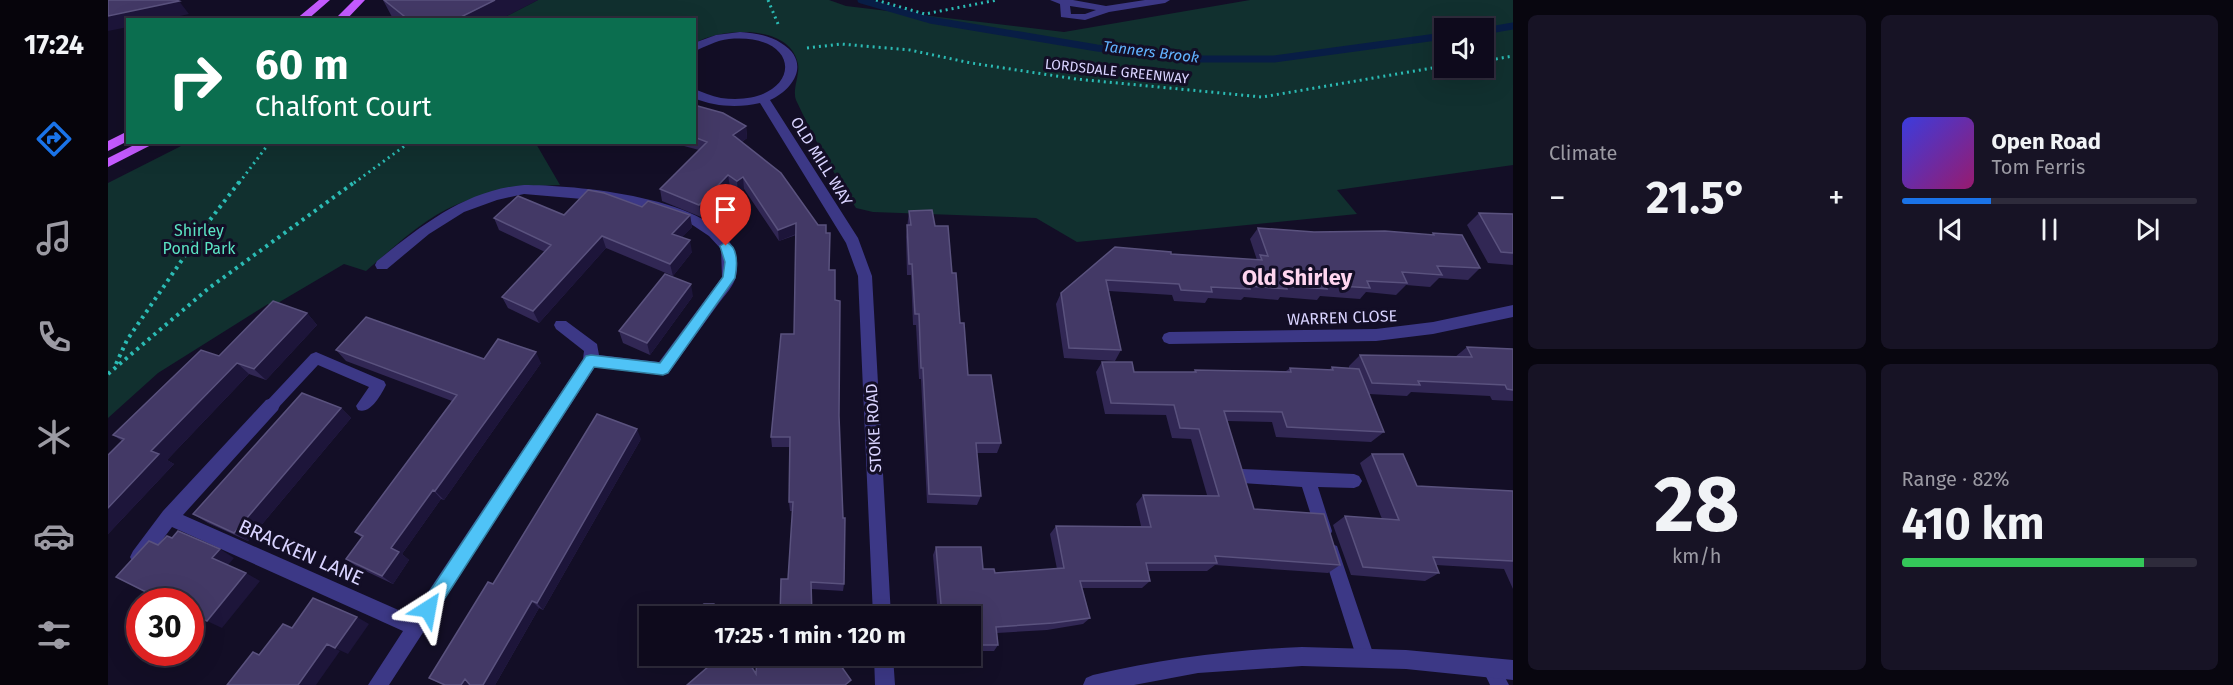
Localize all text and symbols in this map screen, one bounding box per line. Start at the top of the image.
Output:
map controls [1434,18,1494,78]
button: sound [1434,18,1494,78]
text: 17:24 [24,29,84,61]
water label: Tanners Brook [1102,37,1200,67]
text: 60 m [255,40,349,90]
icon: right [156,42,234,120]
street label: LORDSDALE GREENWAY [1044,55,1190,88]
text: Chalfont Court [255,91,432,123]
street label: OLD MILL WAY [787,113,857,209]
icon: directions [33,118,75,160]
text: Open Road [1992,128,2101,155]
text: Climate [1549,141,1617,165]
text: Tom Ferris [1992,155,2085,179]
text: 21.5° [1646,171,1748,225]
text: − [1549,178,1566,218]
text: + [1828,178,1845,218]
pin [700,184,751,246]
icon: arrive [709,193,742,226]
icon: previous [1934,213,1967,246]
icon: pause [2033,213,2066,246]
icon: next [2131,213,2164,246]
icon: music [33,217,75,259]
park label: Shirley Pond Park [163,221,236,258]
district label: Old Shirley [1242,264,1353,291]
street label: WARREN CLOSE [1287,306,1397,329]
icon: phone [33,316,75,358]
street label: STOKE ROAD [862,383,885,473]
icon: climate [33,416,75,458]
text: 28 [1654,458,1740,552]
text: Range · 82% [1902,467,2010,491]
text: 410 km [1902,497,2044,551]
street label: BRACKEN LANE [235,514,367,590]
icon: car [33,515,75,557]
text: km/h [1672,544,1722,568]
position arrow [396,577,460,641]
speed limit sign: 30 [126,588,204,666]
icon: filters [33,614,75,656]
text: 17:25 · 1 min · 120 m [714,622,906,649]

